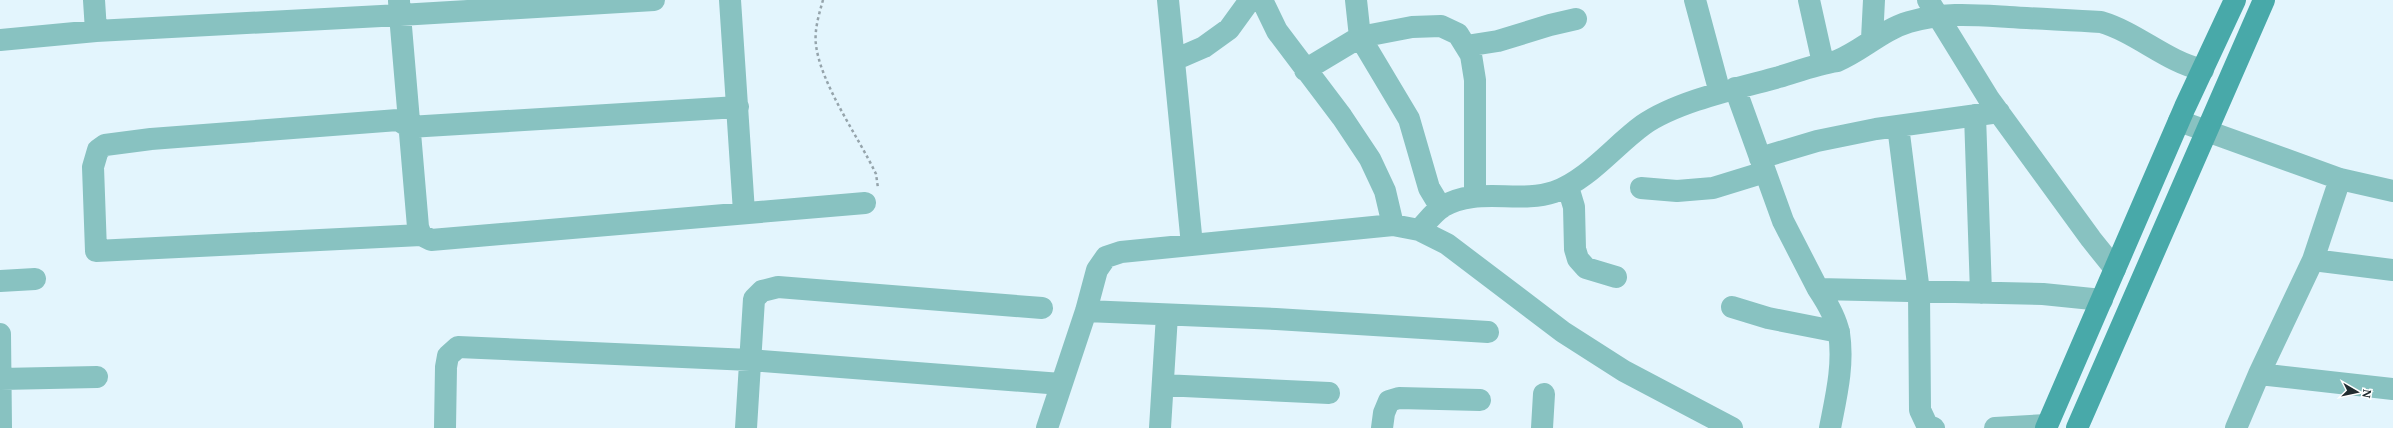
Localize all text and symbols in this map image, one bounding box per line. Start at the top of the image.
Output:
north arrow [2337,372,2377,412]
text: N [2359,388,2375,399]

